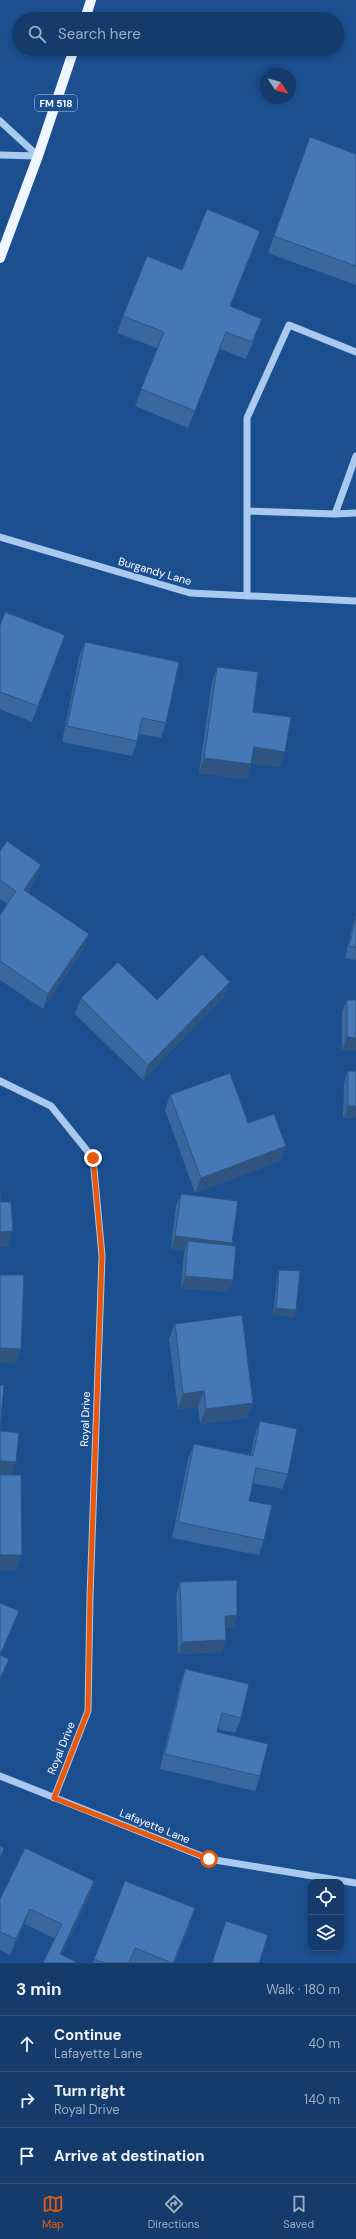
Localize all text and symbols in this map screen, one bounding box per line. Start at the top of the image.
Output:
search box [12,12,344,56]
icon: search [26,23,48,45]
text: Search here [58,24,141,44]
north arrow [260,68,296,104]
road number: FM 518 [35,95,77,111]
street label: Burgandy Lane [117,554,193,588]
route end [84,1149,102,1167]
street label: Royal Drive [77,1391,93,1447]
street label: Royal Drive [44,1720,78,1776]
street label: Lafayette Lane [118,1806,192,1846]
route start [200,1850,218,1868]
map controls [308,1879,344,1951]
button: locate [308,1879,344,1915]
button: layers [308,1915,344,1951]
text: 3 min [16,1978,61,2000]
text: Walk · 180 m [266,1981,340,1998]
text: Continue [54,2025,122,2045]
icon: ahead [16,2033,38,2055]
text: 40 m [308,2035,340,2052]
text: Lafayette Lane [54,2045,142,2062]
text: Turn right [54,2081,125,2101]
icon: right [16,2089,38,2111]
text: 140 m [304,2091,340,2108]
text: Royal Drive [54,2101,120,2118]
icon: arrive [16,2145,38,2167]
text: Arrive at destination [54,2146,205,2166]
tab: Map [42,2193,64,2231]
tab: Directions [148,2193,200,2231]
tab: Saved [283,2193,314,2231]

